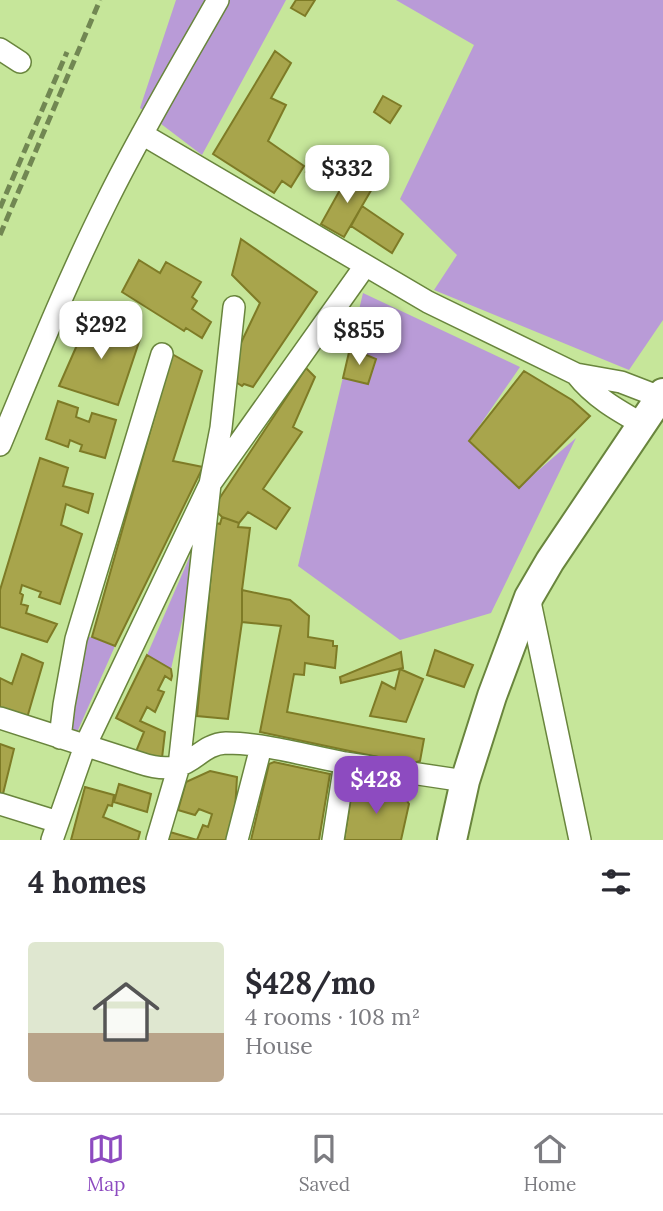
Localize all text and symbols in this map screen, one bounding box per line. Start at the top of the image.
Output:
pin: $332 [306,146,388,205]
text: $332 [321,153,373,182]
pin: $292 [60,302,142,361]
pin: $855 [318,308,400,367]
text: $292 [75,309,127,338]
text: $855 [333,315,385,344]
pin: $428 [335,756,417,816]
text: $428 [350,764,402,793]
text: 4 homes [28,863,146,901]
icon: filters [597,863,635,901]
text: $428/mo [245,964,376,1002]
icon: home [84,970,168,1054]
text: 4 rooms · 108 m² [245,1002,420,1031]
text: House [245,1031,313,1060]
tab: Map [87,1130,125,1196]
tab: Saved [299,1130,350,1196]
tab: Home [523,1130,576,1196]

